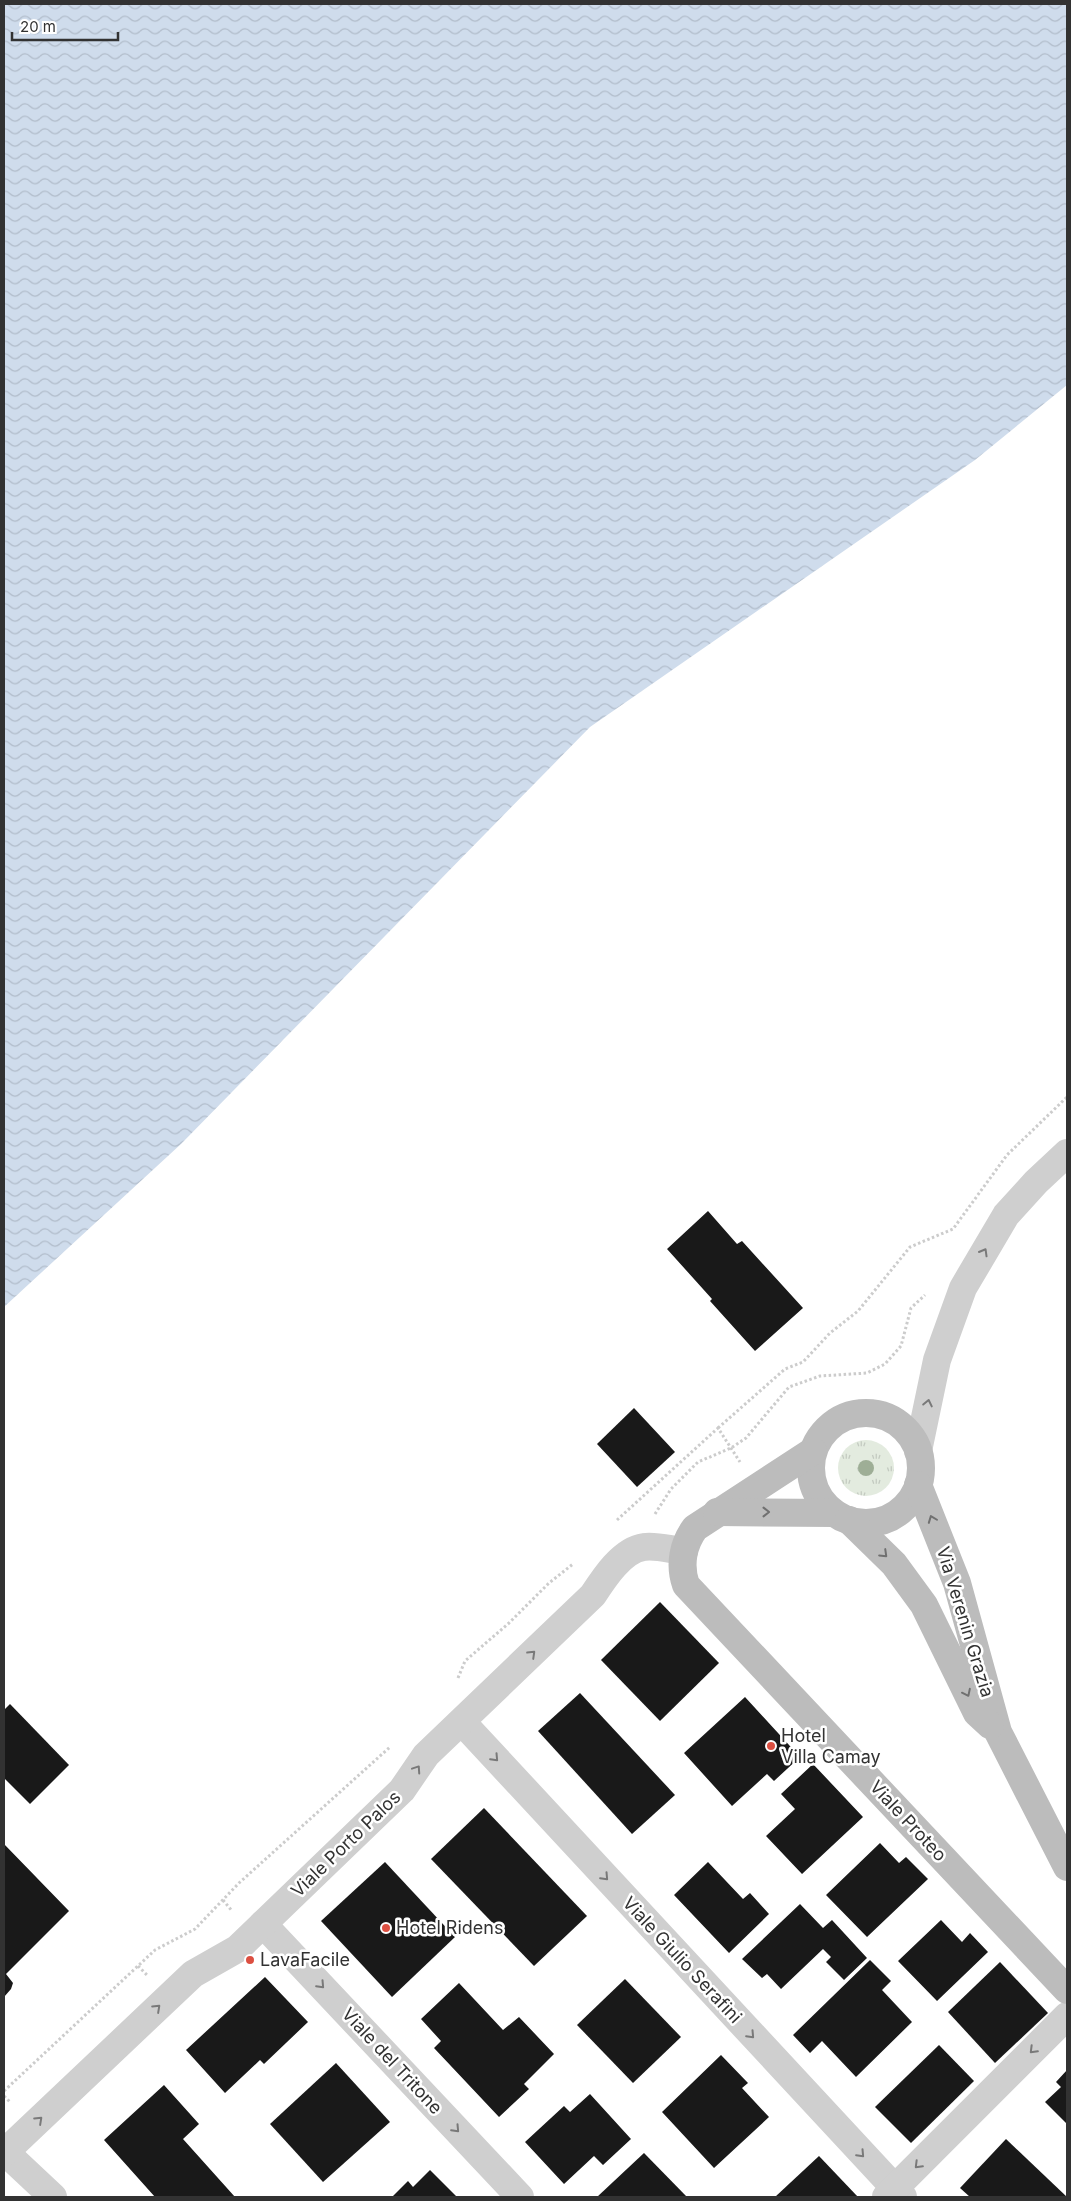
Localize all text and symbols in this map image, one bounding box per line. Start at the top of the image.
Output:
scale bar [12,10,119,42]
text: 20 m [20,17,56,36]
one-way arrow [978,1248,988,1257]
one-way arrow [922,1399,933,1407]
one-way arrow [762,1507,770,1517]
one-way arrow [927,1515,938,1524]
street label: Via Verenin Grazia [933,1544,998,1700]
one-way arrow [878,1548,887,1557]
one-way arrow [526,1651,535,1660]
one-way arrow [961,1688,971,1697]
place label: Hotel Villa Camay [781,1725,881,1767]
marker: Hotel Villa Camay [765,1740,777,1752]
one-way arrow [489,1752,498,1761]
one-way arrow [410,1765,420,1774]
street label: Viale Proteo [866,1776,951,1865]
street label: Viale Porto Palos [287,1786,405,1901]
one-way arrow [599,1872,608,1881]
street label: Viale Giulio Serafini [619,1892,746,2027]
place label: Hotel Ridens [396,1917,503,1938]
marker: Hotel Ridens [380,1922,392,1934]
place label: LavaFacile [260,1949,350,1970]
marker: LavaFacile [244,1954,256,1966]
one-way arrow [315,1979,324,1988]
street label: Viale del Tritone [338,2003,447,2118]
one-way arrow [152,2005,161,2014]
one-way arrow [745,2030,754,2039]
one-way arrow [1030,2044,1039,2053]
one-way arrow [34,2117,43,2126]
one-way arrow [450,2123,459,2132]
one-way arrow [855,2149,864,2158]
one-way arrow [915,2160,924,2169]

